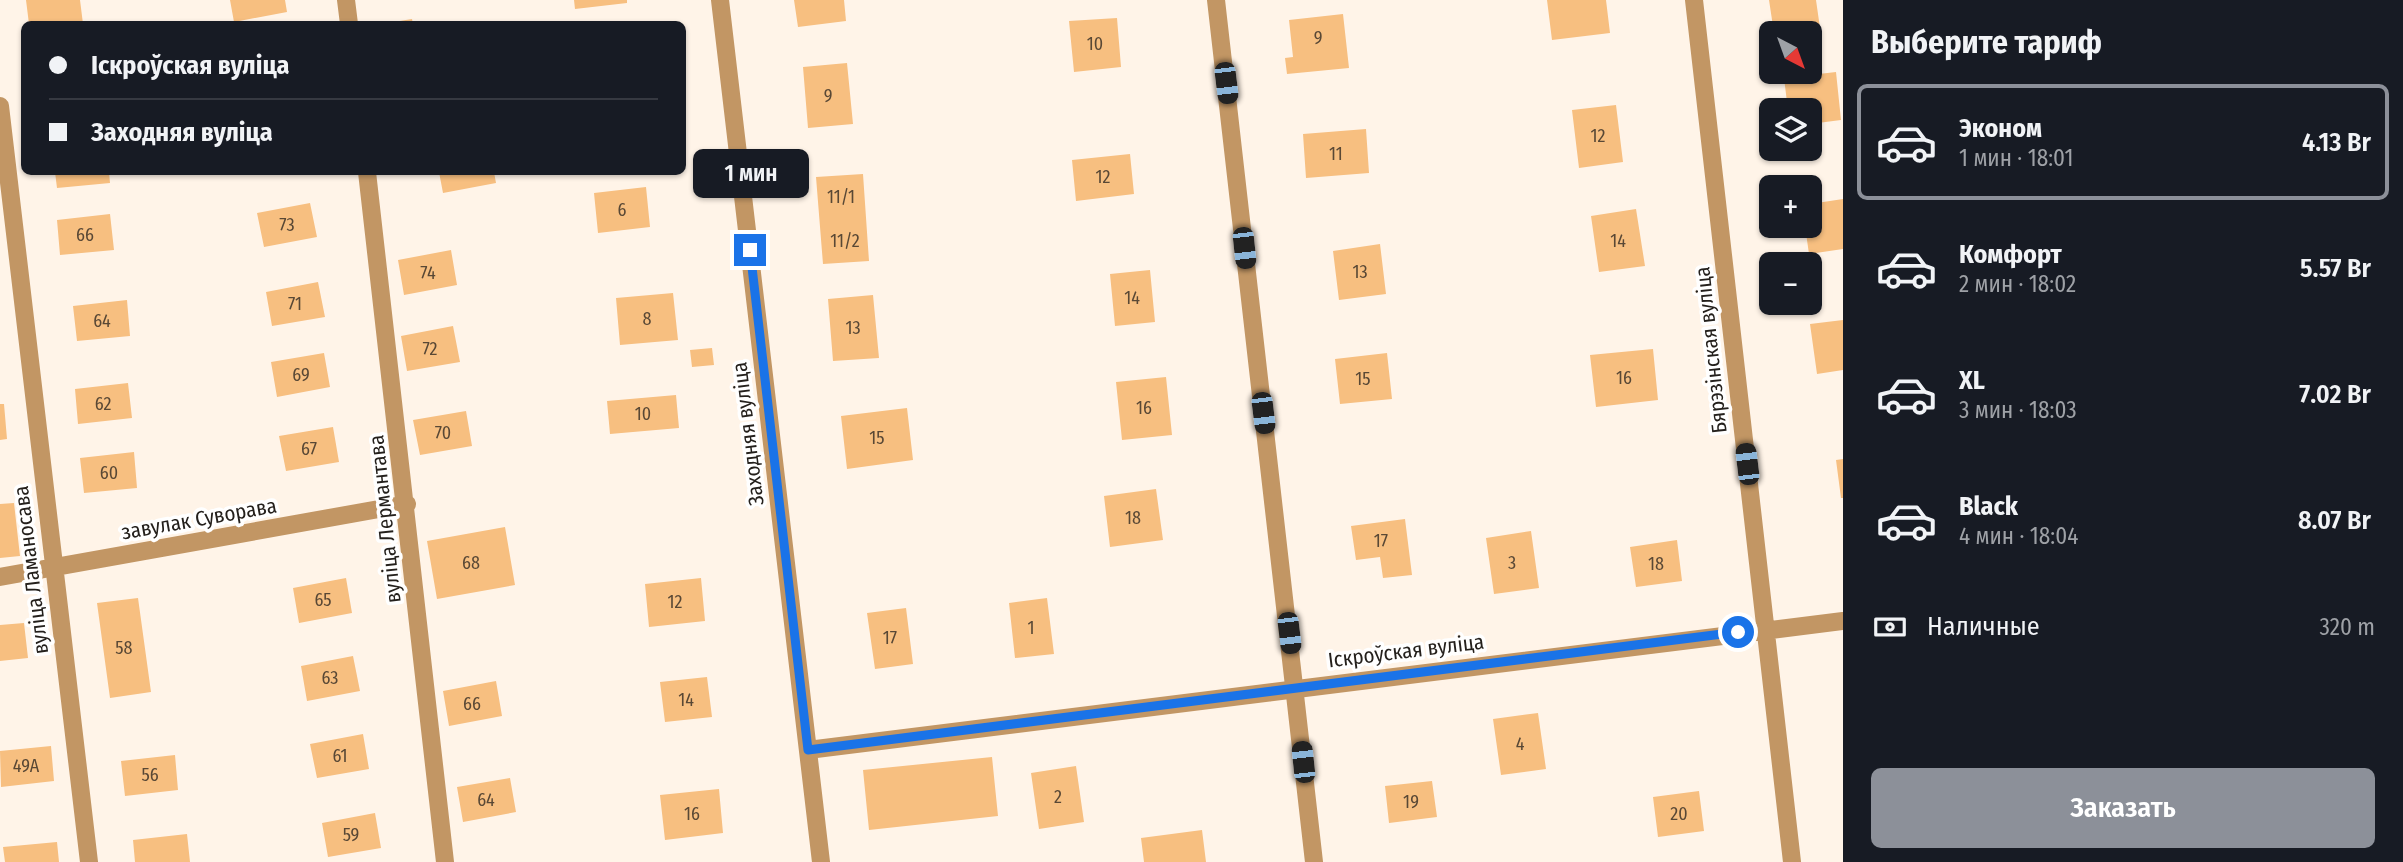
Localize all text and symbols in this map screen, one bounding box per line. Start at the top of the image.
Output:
north arrow [1759,21,1822,84]
map controls [1759,21,1822,315]
text: Выберите тариф [1871,23,2102,61]
house number: 9 [1314,27,1322,49]
house number: 10 [1087,33,1103,55]
text: Іскроўская вуліца [91,50,289,81]
car [1214,61,1239,105]
house number: 9 [824,85,832,107]
button: layers [1759,98,1822,161]
icon: car [1875,111,1938,174]
text: Эконом [1959,113,2042,144]
text: Заходняя вуліца [91,117,273,148]
house number: 12 [1591,125,1606,147]
text: 4.13 Br [2302,127,2371,158]
house number: 11 [1329,143,1343,165]
text: 1 мин · 18:01 [1959,144,2073,172]
callout: 1 мин [692,148,808,198]
text: 1 мин [724,159,778,187]
house number: 12 [1096,166,1111,188]
button: + [1759,175,1822,238]
house number: 11/1 [827,186,855,208]
house number: 6 [618,199,627,221]
house number: 73 [279,214,295,236]
house number: 66 [76,224,94,246]
car [1232,226,1257,270]
house number: 11/2 [830,230,860,252]
house number: 14 [1610,230,1626,252]
route end [734,234,766,266]
icon: car [1875,237,1938,300]
text: Комфорт [1959,239,2062,270]
button: − [1759,252,1822,315]
text: 5.57 Br [2300,253,2371,284]
house number: 13 [1352,261,1368,283]
house number: 74 [420,262,436,284]
street label: Бярэзінская вуліца [1689,265,1733,435]
text: 2 мин · 18:02 [1959,270,2076,298]
house number: 14 [1124,287,1140,309]
house number: 71 [288,293,302,315]
house number: 8 [643,308,652,330]
house number: 64 [93,310,111,332]
house number: 13 [845,317,861,339]
house number: 72 [422,338,438,360]
street label: Заходняя вуліца [726,361,770,507]
icon: car [1875,363,1938,426]
house number: 69 [292,364,310,386]
text: XL [1959,365,1985,396]
house number: 16 [1616,367,1632,389]
house number: 15 [1355,368,1371,390]
text: 7.02 Br [2299,379,2371,410]
car [1251,391,1276,435]
house number: 62 [95,393,111,415]
text: 3 мин · 18:03 [1959,396,2077,424]
house number: 16 [1136,397,1152,419]
house number: 10 [635,403,651,425]
house number: 70 [435,422,451,444]
house number: 15 [869,427,885,449]
street label: вуліца Лермантава [363,434,407,604]
house number: 67 [301,438,317,460]
car [1735,442,1760,486]
house number: 60 [100,462,118,484]
street label: вуліца Ламаносава [8,484,54,656]
icon: car [1875,489,1938,552]
text: Black [1959,491,2018,522]
street label: завулак Суворава [119,493,279,545]
text: 8.07 Br [2298,505,2371,536]
house number: 18 [1125,507,1141,529]
text: 4 мин · 18:04 [1959,522,2078,550]
house number: 17 [1374,530,1388,552]
house number: 68 [462,552,480,574]
house number: 3 [1508,552,1516,574]
house number: 18 [1648,553,1664,575]
house number: 65 [314,589,332,611]
house number: 12 [668,591,683,613]
icon: cash [1871,608,1909,646]
car [1277,611,1302,655]
text: Наличные [1927,611,2040,642]
text: 320 m [2320,613,2375,641]
route start [1722,616,1754,648]
house number: 1 [1027,617,1035,639]
house number: 17 [883,627,897,649]
street label: Іскроўская вуліца [1327,629,1485,673]
house number: 58 [115,637,133,659]
house number: 63 [322,667,338,689]
house number: 14 [678,689,694,711]
house number: 66 [463,693,481,715]
house number: 4 [1516,733,1525,755]
car [1291,740,1316,784]
house number: 61 [332,745,348,767]
house number: 49А [13,755,40,777]
house number: 56 [141,764,159,786]
button: Заказать [1871,768,2375,848]
house number: 2 [1054,786,1062,808]
house number: 64 [477,789,495,811]
house number: 19 [1403,791,1419,813]
house number: 16 [684,803,700,825]
house number: 20 [1670,803,1688,825]
house number: 59 [343,824,359,846]

